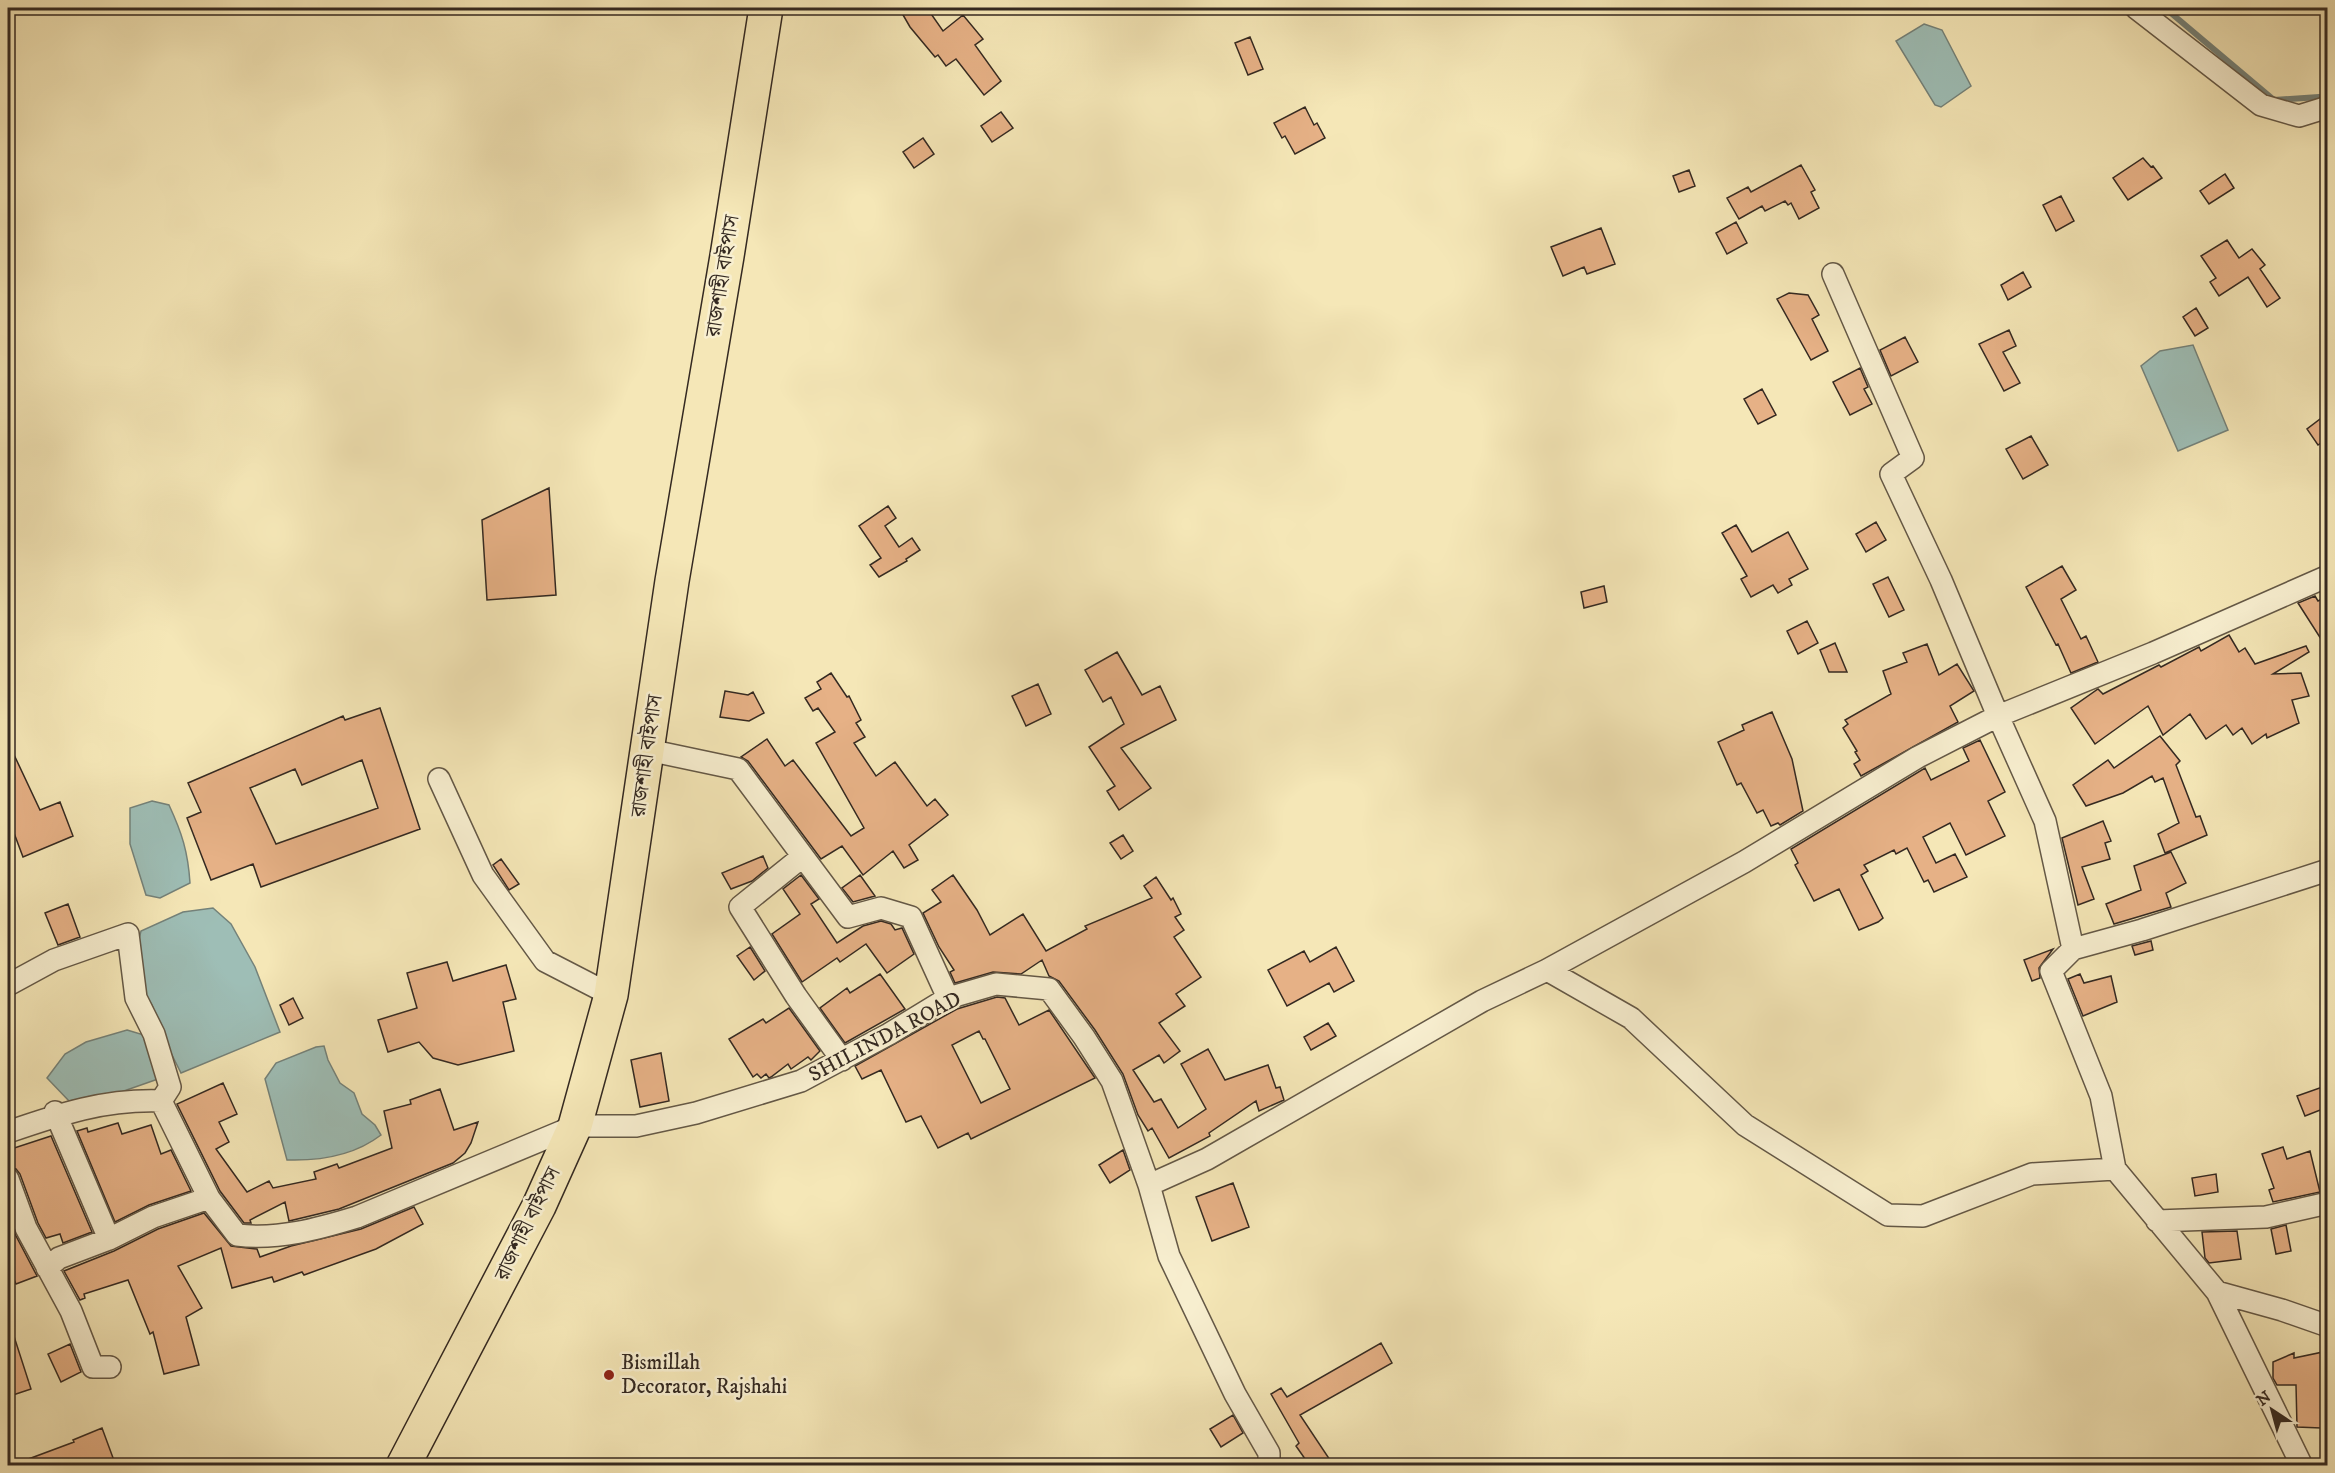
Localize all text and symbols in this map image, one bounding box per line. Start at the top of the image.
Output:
street label: রাজশাহী বাইপাস [700,212,746,340]
street label: রাজশাহী বাইপাস [625,692,669,820]
street label: SHILINDA ROAD [804,986,966,1088]
street label: রাজশাহী বাইপাস [489,1162,567,1286]
place label: Bismillah Decorator, Rajshahi [621,1350,787,1400]
marker: Bismillah Decorator, Rajshahi [602,1368,616,1382]
north arrow [2242,1380,2302,1440]
text: N [2253,1387,2275,1411]

